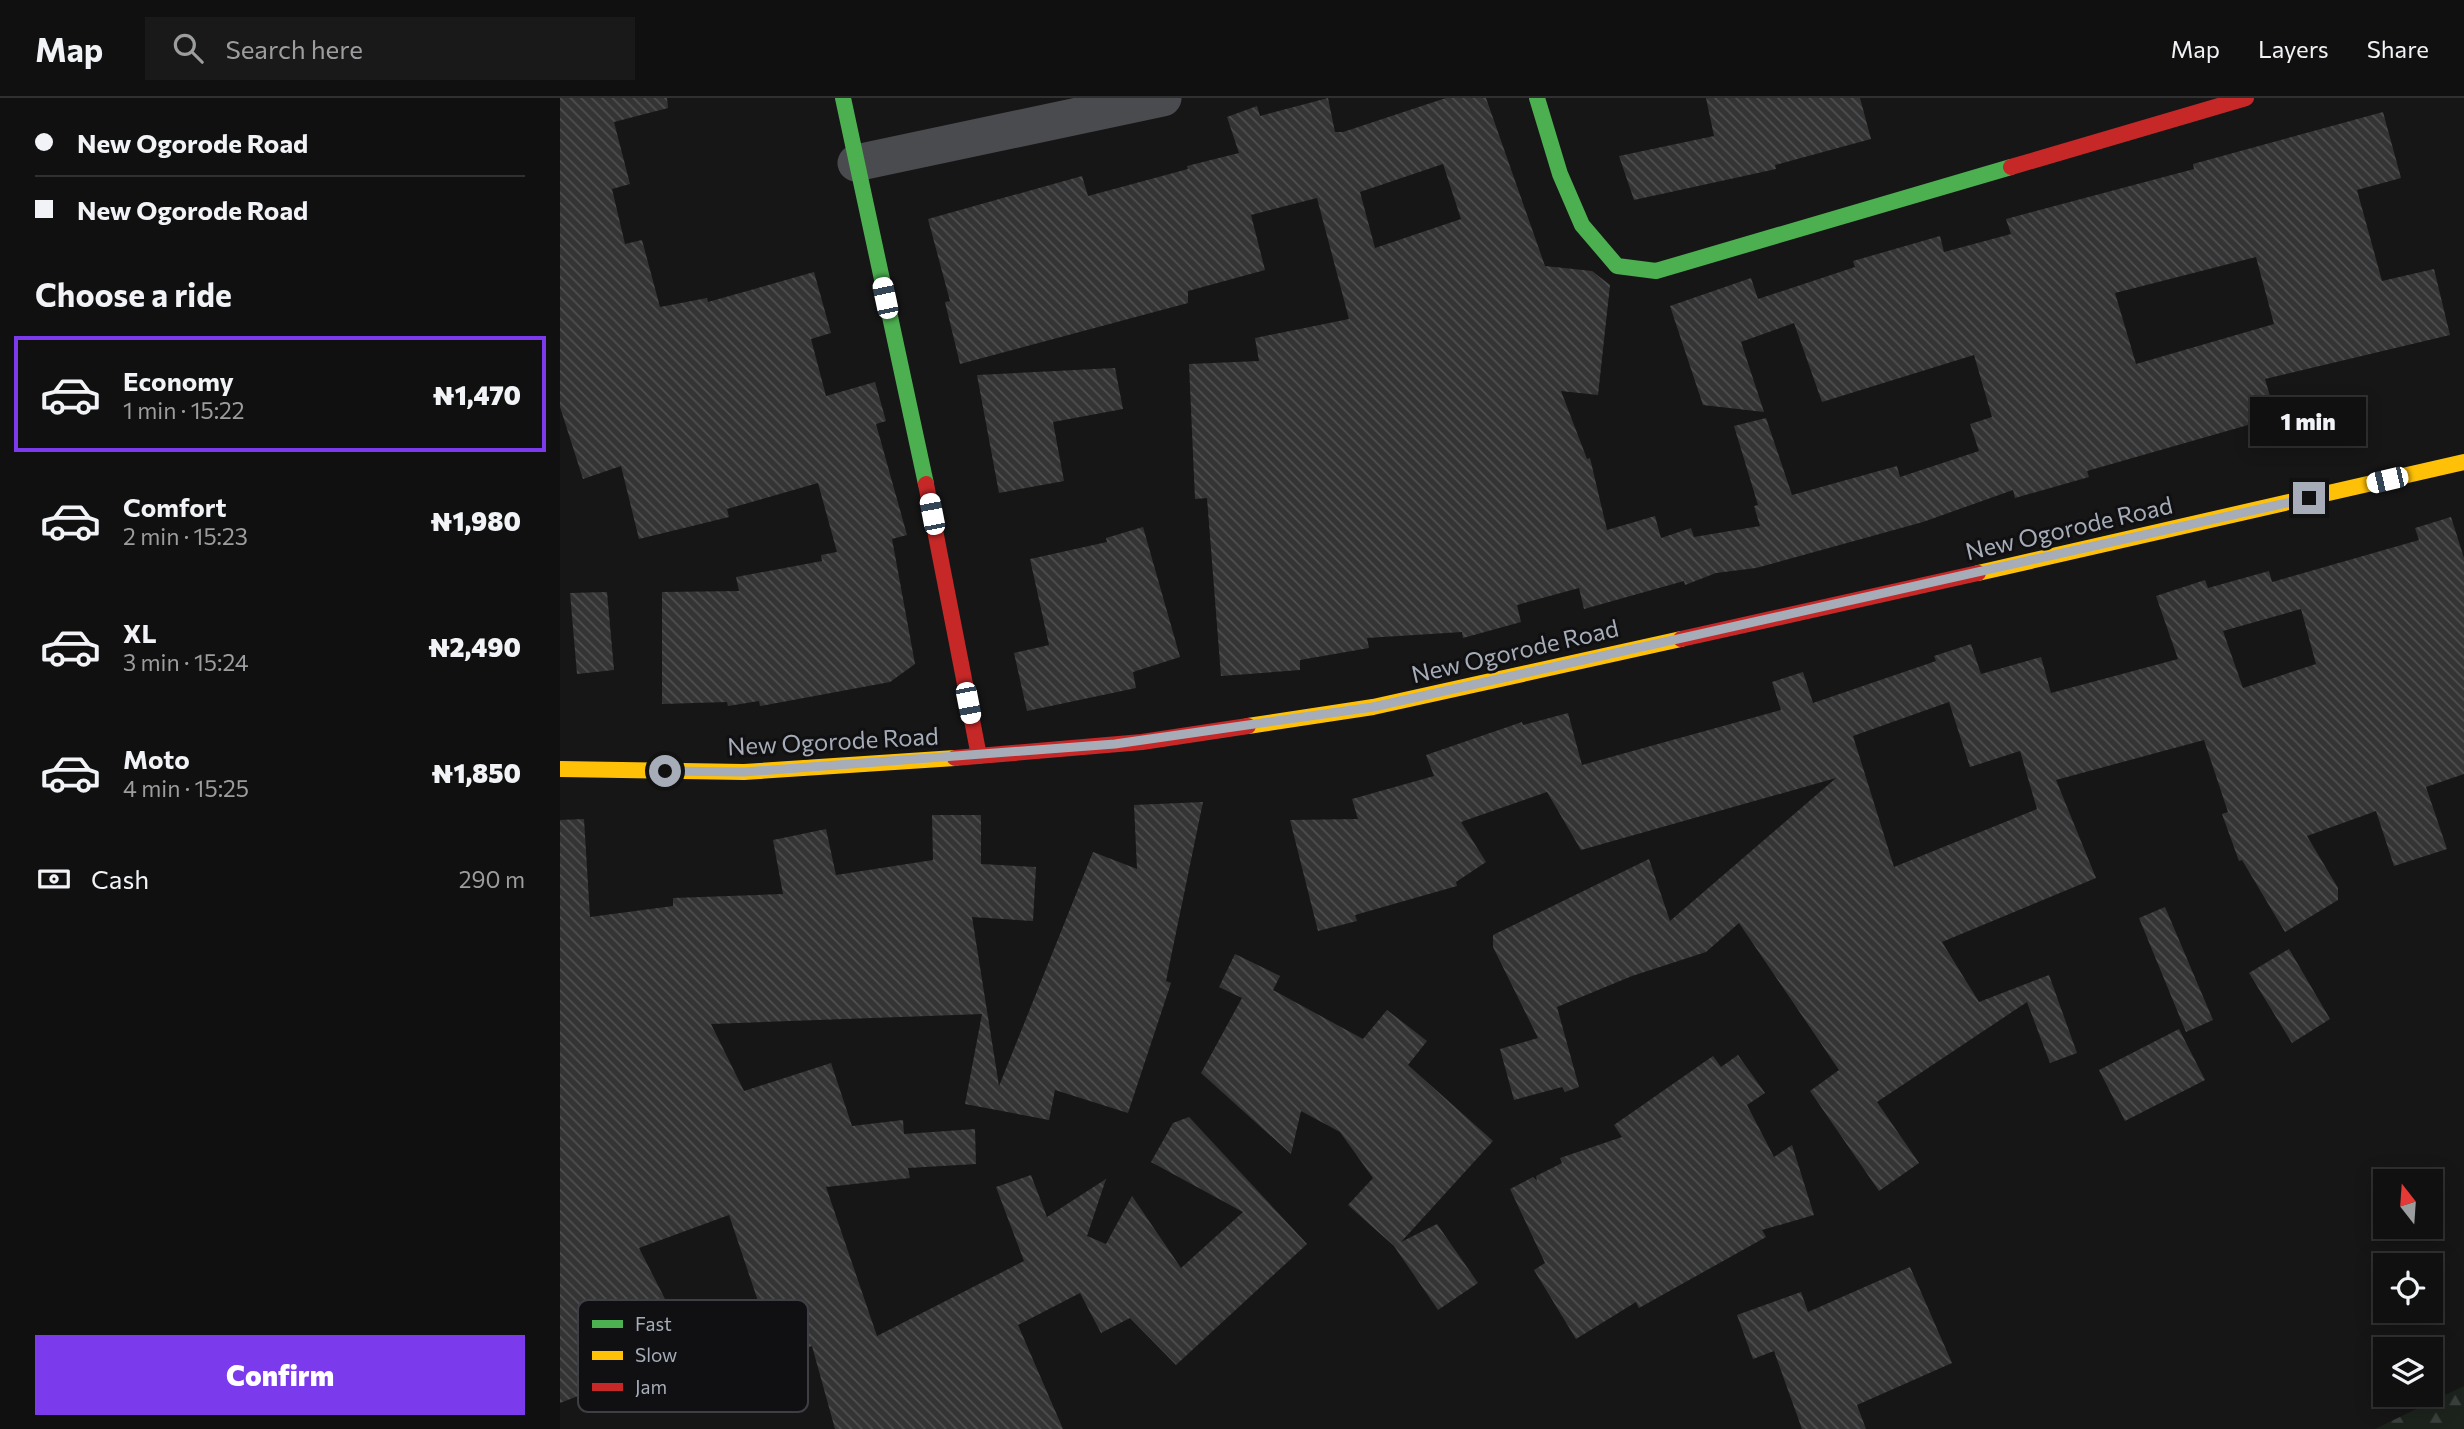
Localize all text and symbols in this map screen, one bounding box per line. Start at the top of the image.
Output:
search box [145,17,635,80]
text: Map [35,28,103,69]
icon: search [169,29,207,67]
text: Search here [225,33,363,64]
text: Map [2171,34,2220,63]
text: Layers [2258,34,2329,63]
text: Share [2367,34,2429,63]
text: New Ogorode Road [77,127,308,158]
text: New Ogorode Road [77,194,308,225]
text: Choose a ride [35,274,232,314]
car [871,275,900,321]
icon: car [39,363,102,426]
text: Economy [123,365,234,396]
text: ₦1,470 [433,379,521,410]
text: 1 min · 15:22 [123,396,245,424]
callout: 1 min [2251,396,2367,446]
text: 1 min [2280,407,2336,435]
car [2365,465,2410,495]
route end [2293,482,2325,514]
icon: car [39,489,102,552]
street label: New Ogorode Road [1962,490,2175,565]
text: Comfort [123,491,226,522]
car [918,491,947,537]
text: ₦1,980 [431,505,521,536]
text: 2 min · 15:23 [123,522,248,550]
street label: New Ogorode Road [1408,613,1621,688]
icon: car [39,615,102,678]
text: XL [123,617,157,648]
text: ₦2,490 [428,631,521,662]
text: 3 min · 15:24 [123,648,249,676]
car [954,680,983,726]
street label: New Ogorode Road [726,720,939,761]
icon: car [39,741,102,804]
text: Moto [123,743,190,774]
route start [649,755,681,787]
text: ₦1,850 [432,757,521,788]
text: 4 min · 15:25 [123,774,249,802]
icon: cash [35,860,73,898]
text: Cash [91,863,149,894]
text: 290 m [459,865,525,893]
north arrow [2373,1169,2443,1239]
map controls [2373,1169,2443,1407]
button: locate [2373,1253,2443,1323]
legend [578,1300,808,1412]
text: Fast [635,1312,672,1335]
button: Confirm [35,1335,525,1415]
button: layers [2373,1337,2443,1407]
text: Slow [635,1343,677,1366]
text: Jam [635,1375,667,1398]

